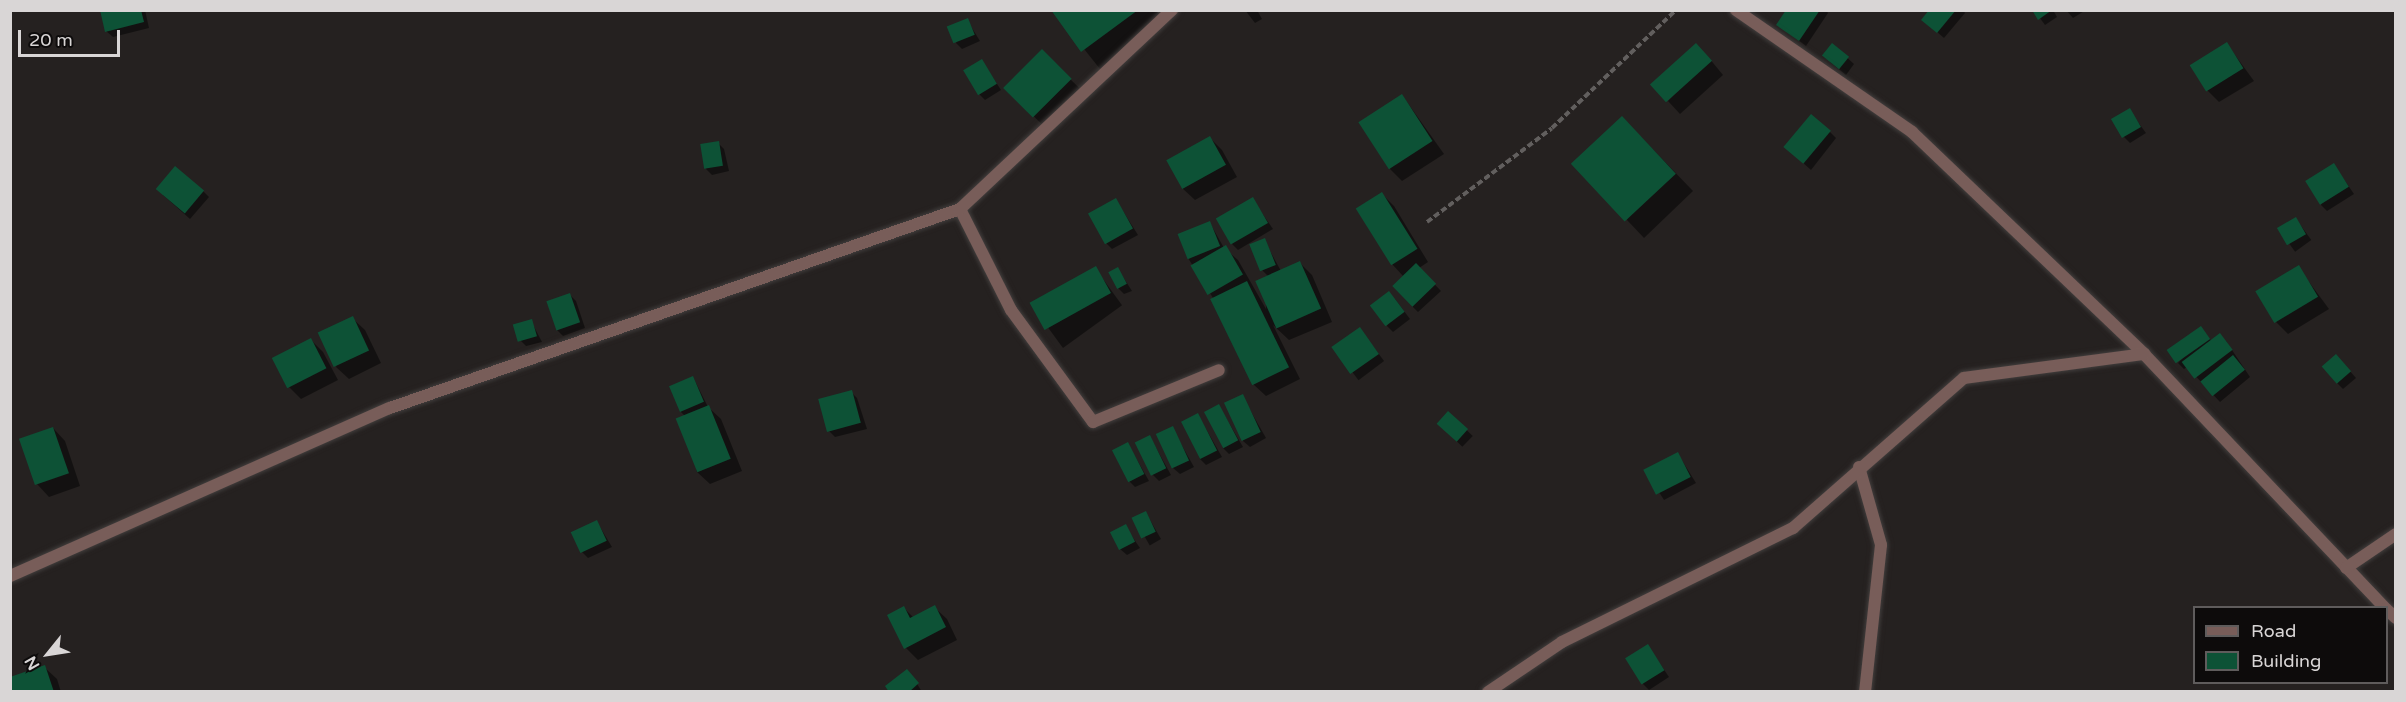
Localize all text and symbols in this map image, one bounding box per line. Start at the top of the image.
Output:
scale bar [21,18,123,56]
text: 20 m [29,29,73,51]
legend [2193,606,2388,684]
text: Road [2251,620,2296,642]
north arrow [18,624,78,684]
text: Building [2251,650,2321,672]
text: N [21,652,44,674]

